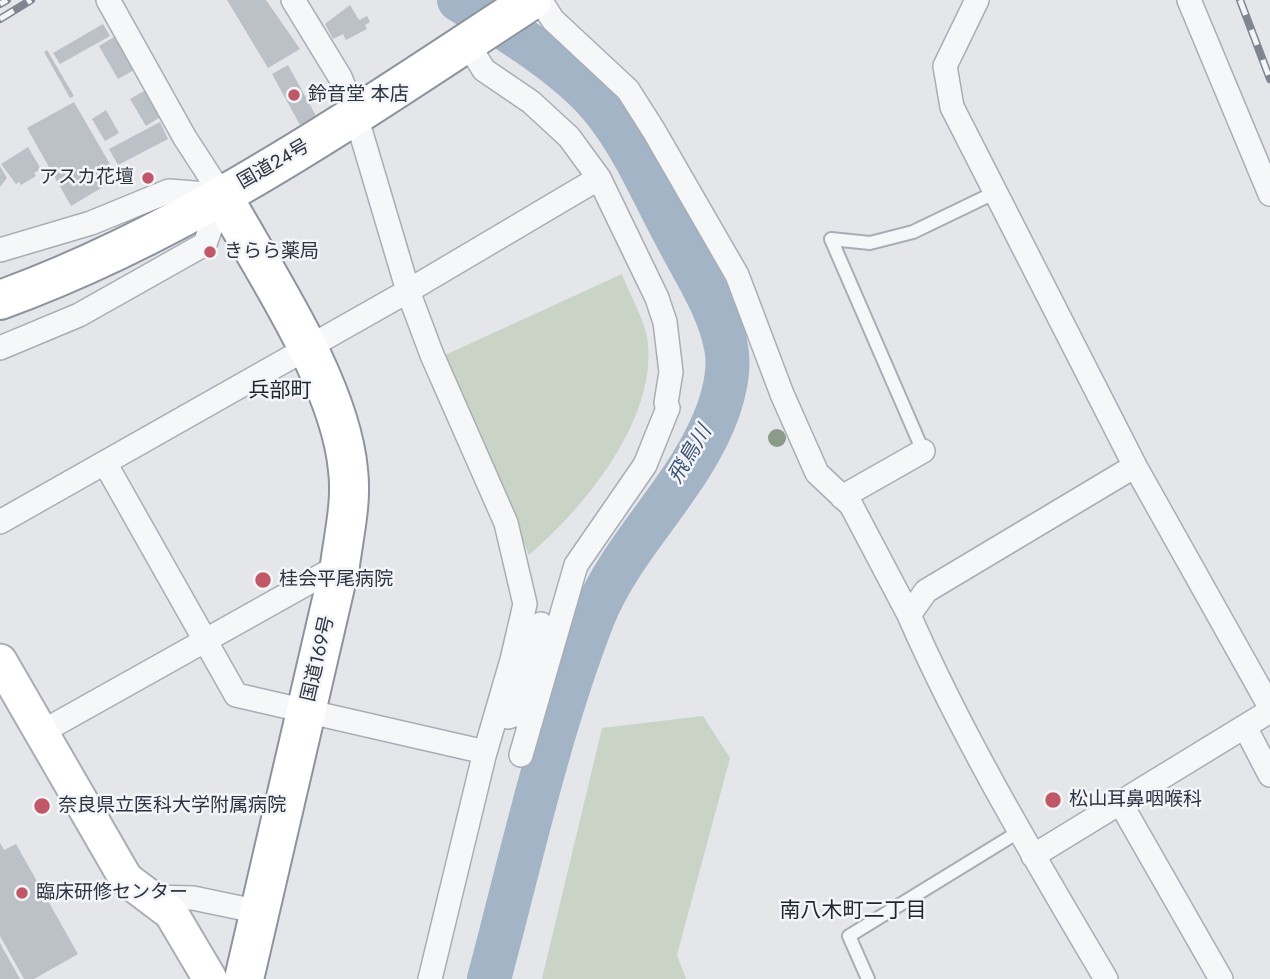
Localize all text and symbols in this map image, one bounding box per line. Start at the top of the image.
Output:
place label: 鈴音堂 本店 [308,84,409,106]
marker: 鈴音堂 本店 [286,87,302,103]
street label: 国道24号 [234,135,314,195]
place label: アスカ花壇 [39,167,134,189]
marker: アスカ花壇 [140,170,156,186]
place label: きらら薬局 [224,241,319,263]
marker: きらら薬局 [202,244,218,260]
district label: 兵部町 [249,379,311,405]
water label: 飛鳥川 [664,422,718,488]
place label: 桂会平尾病院 [279,569,393,591]
marker: 桂会平尾病院 [253,570,273,590]
street label: 国道169号 [298,614,340,704]
place label: 松山耳鼻咽喉科 [1069,789,1202,811]
marker: 松山耳鼻咽喉科 [1043,790,1063,810]
place label: 奈良県立医科大学附属病院 [58,795,286,817]
marker: 奈良県立医科大学附属病院 [32,796,52,816]
place label: 臨床研修センター [36,882,188,904]
marker: 臨床研修センター [14,885,30,901]
district label: 南八木町二丁目 [780,899,926,925]

